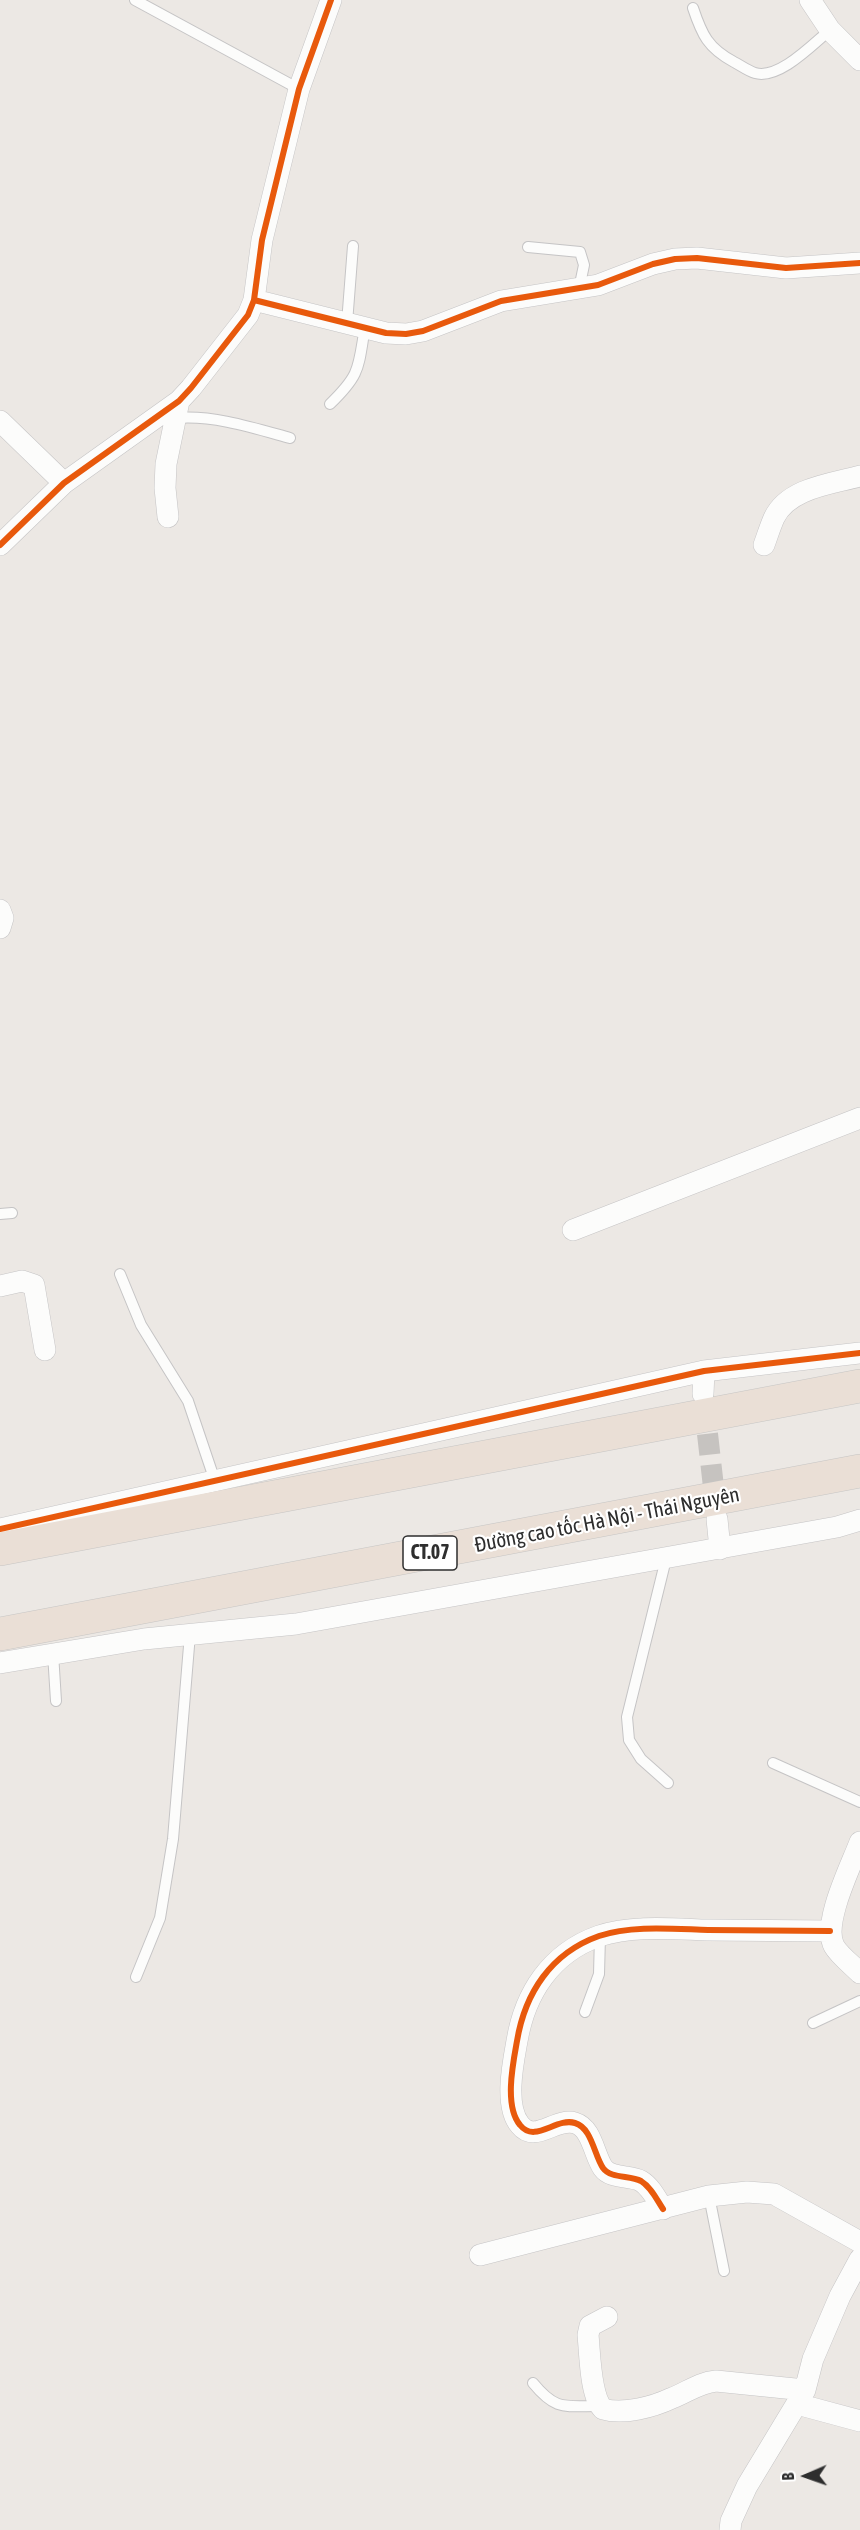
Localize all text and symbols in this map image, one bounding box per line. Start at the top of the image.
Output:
street label: Đường cao tốc Hà Nội - Thái Nguyên [472,1482,742,1558]
road number: CT.07 [403,1536,457,1570]
north arrow [776,2446,836,2506]
text: B [779,2473,797,2481]

